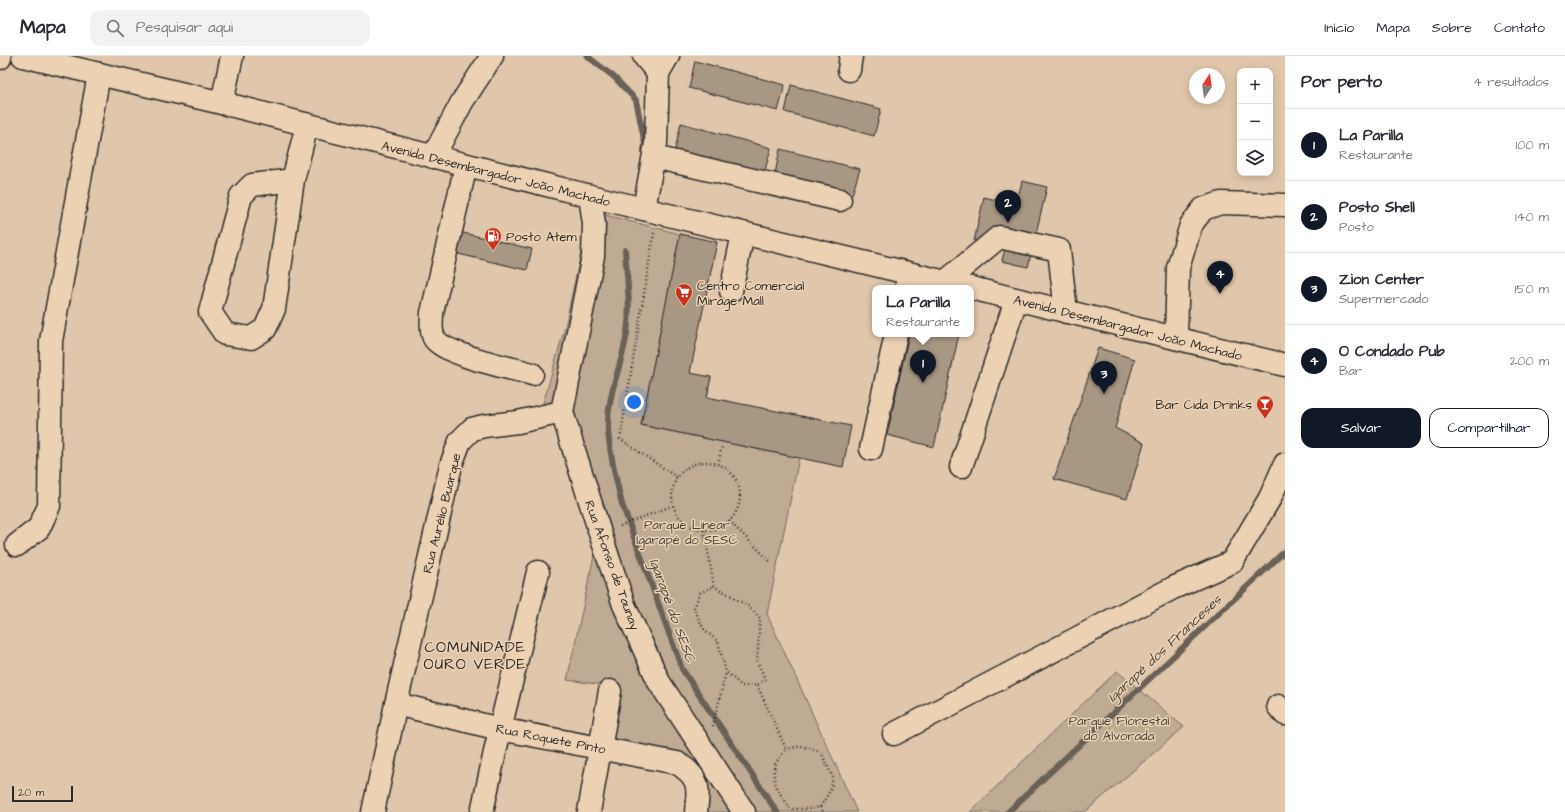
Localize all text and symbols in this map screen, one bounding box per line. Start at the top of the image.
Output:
search box [90,10,370,46]
text: Mapa [20,14,66,41]
icon: search [104,17,126,39]
text: Pesquisar aqui [136,17,233,38]
text: Início [1324,18,1354,38]
text: Mapa [1376,18,1410,38]
text: Sobre [1432,18,1472,38]
text: Contato [1494,18,1545,38]
north arrow [1189,68,1225,104]
map controls [1237,68,1273,176]
button: + [1237,68,1273,104]
text: Por perto [1301,70,1382,94]
text: 4 resultados [1473,73,1549,91]
button: − [1237,104,1273,140]
text: La Parilla [1339,125,1403,146]
text: 1 [1313,136,1315,154]
text: 100 m [1516,136,1549,154]
street label: Avenida Desembargador João Machado [379,137,613,212]
button: layers [1237,140,1273,176]
text: Restaurante [1339,146,1413,164]
pin: 2 [995,190,1021,223]
text: Posto Shell [1339,197,1415,218]
text: 2 [1310,208,1318,226]
text: 140 m [1515,208,1549,226]
text: Posto [1339,218,1374,236]
fuel station icon: Posto Atem [483,226,503,251]
place label: Posto Atem [506,228,578,246]
pin: 4 [1207,261,1233,294]
text: Zion Center [1339,269,1424,290]
place label: Centro Comercial Mirage Mall [697,277,804,311]
text: 3 [1311,280,1317,298]
text: 150 m [1515,280,1549,298]
supermarket icon: Centro Comercial Mirage Mall [674,282,694,307]
popup [872,285,974,337]
text: Supermercado [1339,290,1429,308]
street label: Avenida Desembargador João Machado [1011,291,1245,366]
text: La Parilla [886,292,950,313]
text: Restaurante [886,313,960,331]
text: O Condado Pub [1339,341,1445,362]
pin: 1 [910,350,936,383]
text: 4 [1310,352,1318,370]
text: 200 m [1510,352,1549,370]
pin: 3 [1091,361,1117,394]
text: Bar [1339,362,1362,380]
your location [624,392,644,412]
bar icon: Bar Cida Drinks [1255,394,1275,419]
place label: Bar Cida Drinks [1156,396,1252,414]
button: Salvar [1301,408,1421,448]
button: Compartilhar [1429,408,1549,448]
street label: Rua Aurélio Buarque [418,451,466,575]
street label: Rua Afonso de Taunay [579,498,644,633]
park label: Parque Linear Igarapé do SESC [636,516,738,550]
water label: Igarapé do SESC [644,556,700,666]
water label: Igarapé dos Franceses [1103,590,1227,707]
district label: COMUNIDADE OURO VERDE [424,637,526,675]
park label: Parque Florestal do Alvorada [1069,712,1169,745]
street label: Rua Roquete Pinto [494,720,608,759]
scale bar [12,784,73,803]
text: 20 m [18,785,44,800]

